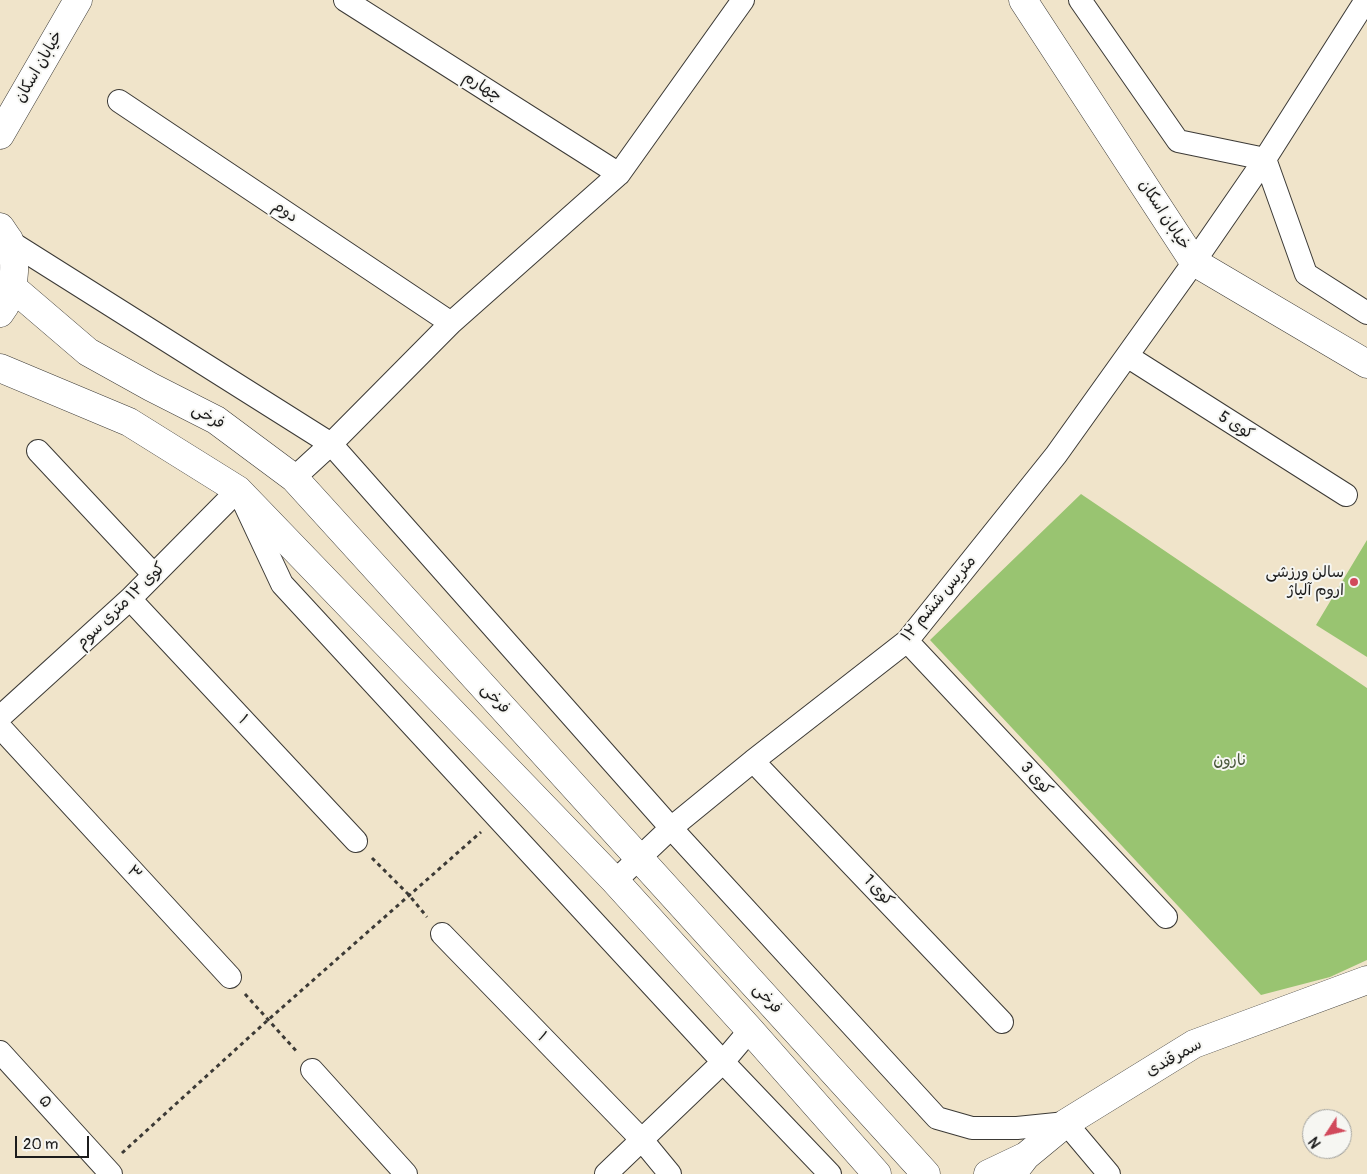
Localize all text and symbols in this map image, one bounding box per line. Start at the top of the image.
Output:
street label: خیابان اسکان [11,28,67,106]
street label: چهارم [459,68,505,106]
street label: خیابان اسکان [1134,176,1194,254]
street label: دوم [269,197,301,227]
street label: فرخی [188,400,228,434]
street label: کوی 5 [1215,408,1257,444]
street label: ۱۲ متریس ششم [898,552,980,646]
street label: کوی ۱۲ متری سوم [72,559,170,653]
place label: سالن ورزشی اروم آلیاژ [1265,563,1344,601]
marker: سالن ورزشی اروم آلیاژ [1348,576,1360,588]
street label: فرخی [476,680,514,718]
street label: ۱ [234,711,252,729]
park label: نارون [1213,751,1247,771]
street label: کوی 3 [1016,758,1056,800]
street label: ۳ [123,862,145,884]
street label: کوی 1 [859,871,897,911]
street label: فرخی [748,980,786,1018]
street label: ۱ [533,1028,551,1046]
street label: سمرقندی [1143,1035,1205,1081]
street label: ۵ [34,1091,56,1113]
north arrow [1302,1109,1352,1159]
scale bar [18,1126,91,1158]
text: N [1305,1134,1325,1151]
text: 20 m [23,1135,58,1154]

